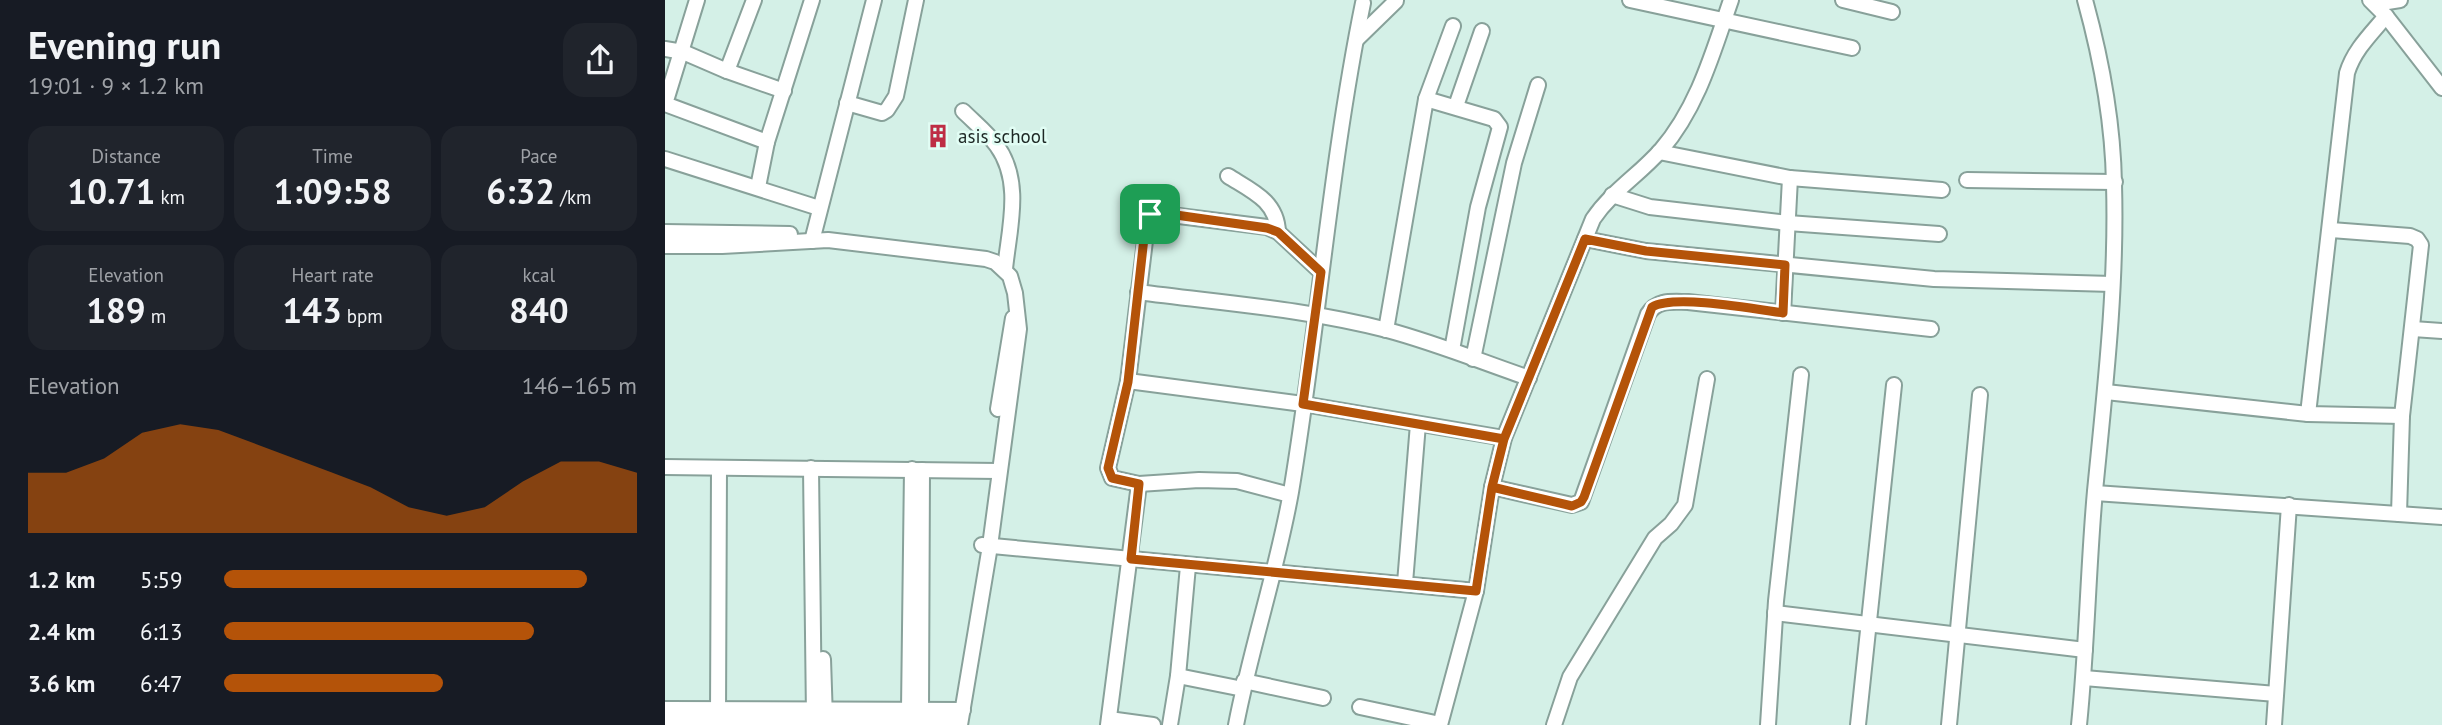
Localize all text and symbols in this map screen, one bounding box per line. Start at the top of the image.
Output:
text: Evening run [28,20,221,69]
button: share [563,23,637,97]
text: 19:01 · 9 × 1.2 km [28,71,204,100]
building icon: asis school [924,122,952,150]
place label: asis school [958,124,1047,148]
text: Distance [91,144,161,168]
text: Time [312,144,353,168]
text: Pace [520,144,557,168]
text: 10.71 [67,168,155,214]
text: 1:09:58 [273,168,392,214]
text: 6:32 [486,168,555,214]
pin [1120,184,1180,244]
text: km [155,185,185,209]
text: /km [555,185,591,209]
icon: arrive [1131,195,1169,233]
text: Elevation [88,263,164,287]
text: Heart rate [291,263,374,287]
text: kcal [523,263,555,287]
text: 189 [86,287,146,333]
text: 143 [282,287,342,333]
text: 840 [509,287,569,333]
text: m [146,304,166,328]
text: bpm [342,304,383,328]
text: Elevation [28,371,120,400]
text: 146–165 m [522,371,637,400]
text: 1.2 km [28,565,95,594]
text: 5:59 [140,565,183,594]
text: 2.4 km [28,617,95,646]
text: 6:13 [140,617,183,646]
text: 3.6 km [28,669,95,698]
text: 6:47 [140,669,183,698]

